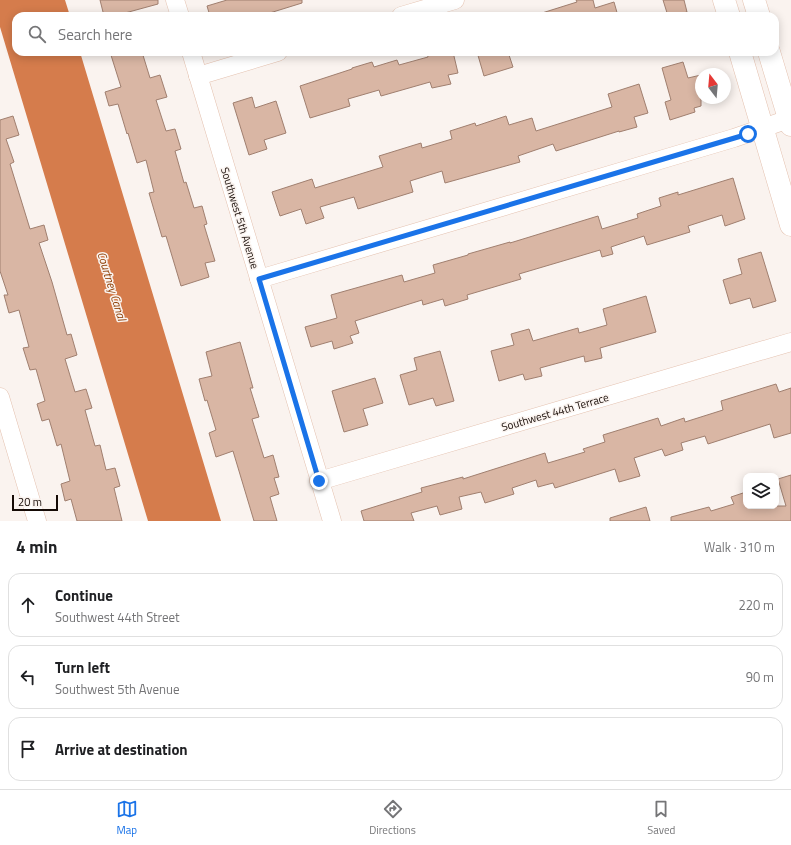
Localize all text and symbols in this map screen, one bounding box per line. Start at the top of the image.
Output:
search box [12,12,779,56]
icon: search [26,23,48,45]
text: Search here [58,23,132,46]
north arrow [695,68,731,104]
route start [739,125,757,143]
street label: Southwest 5th Avenue [217,165,263,271]
water label: Courtney Canal [92,249,132,324]
street label: Southwest 44th Terrace [500,389,611,435]
route end [310,472,328,490]
map controls [743,473,779,509]
button: layers [743,473,779,509]
scale bar [12,493,58,512]
text: 20 m [18,494,42,510]
text: 4 min [16,534,57,560]
text: Walk · 310 m [704,537,775,557]
text: Continue [55,584,113,607]
icon: ahead [17,594,39,616]
text: 220 m [738,595,774,615]
text: Southwest 44th Street [55,607,180,627]
text: Turn left [55,656,110,679]
icon: left [17,666,39,688]
text: 90 m [746,667,774,687]
text: Southwest 5th Avenue [55,679,180,699]
icon: arrive [17,738,39,760]
text: Arrive at destination [55,738,188,761]
tab: Map [116,798,138,838]
tab: Directions [369,798,416,838]
tab: Saved [647,798,675,838]

